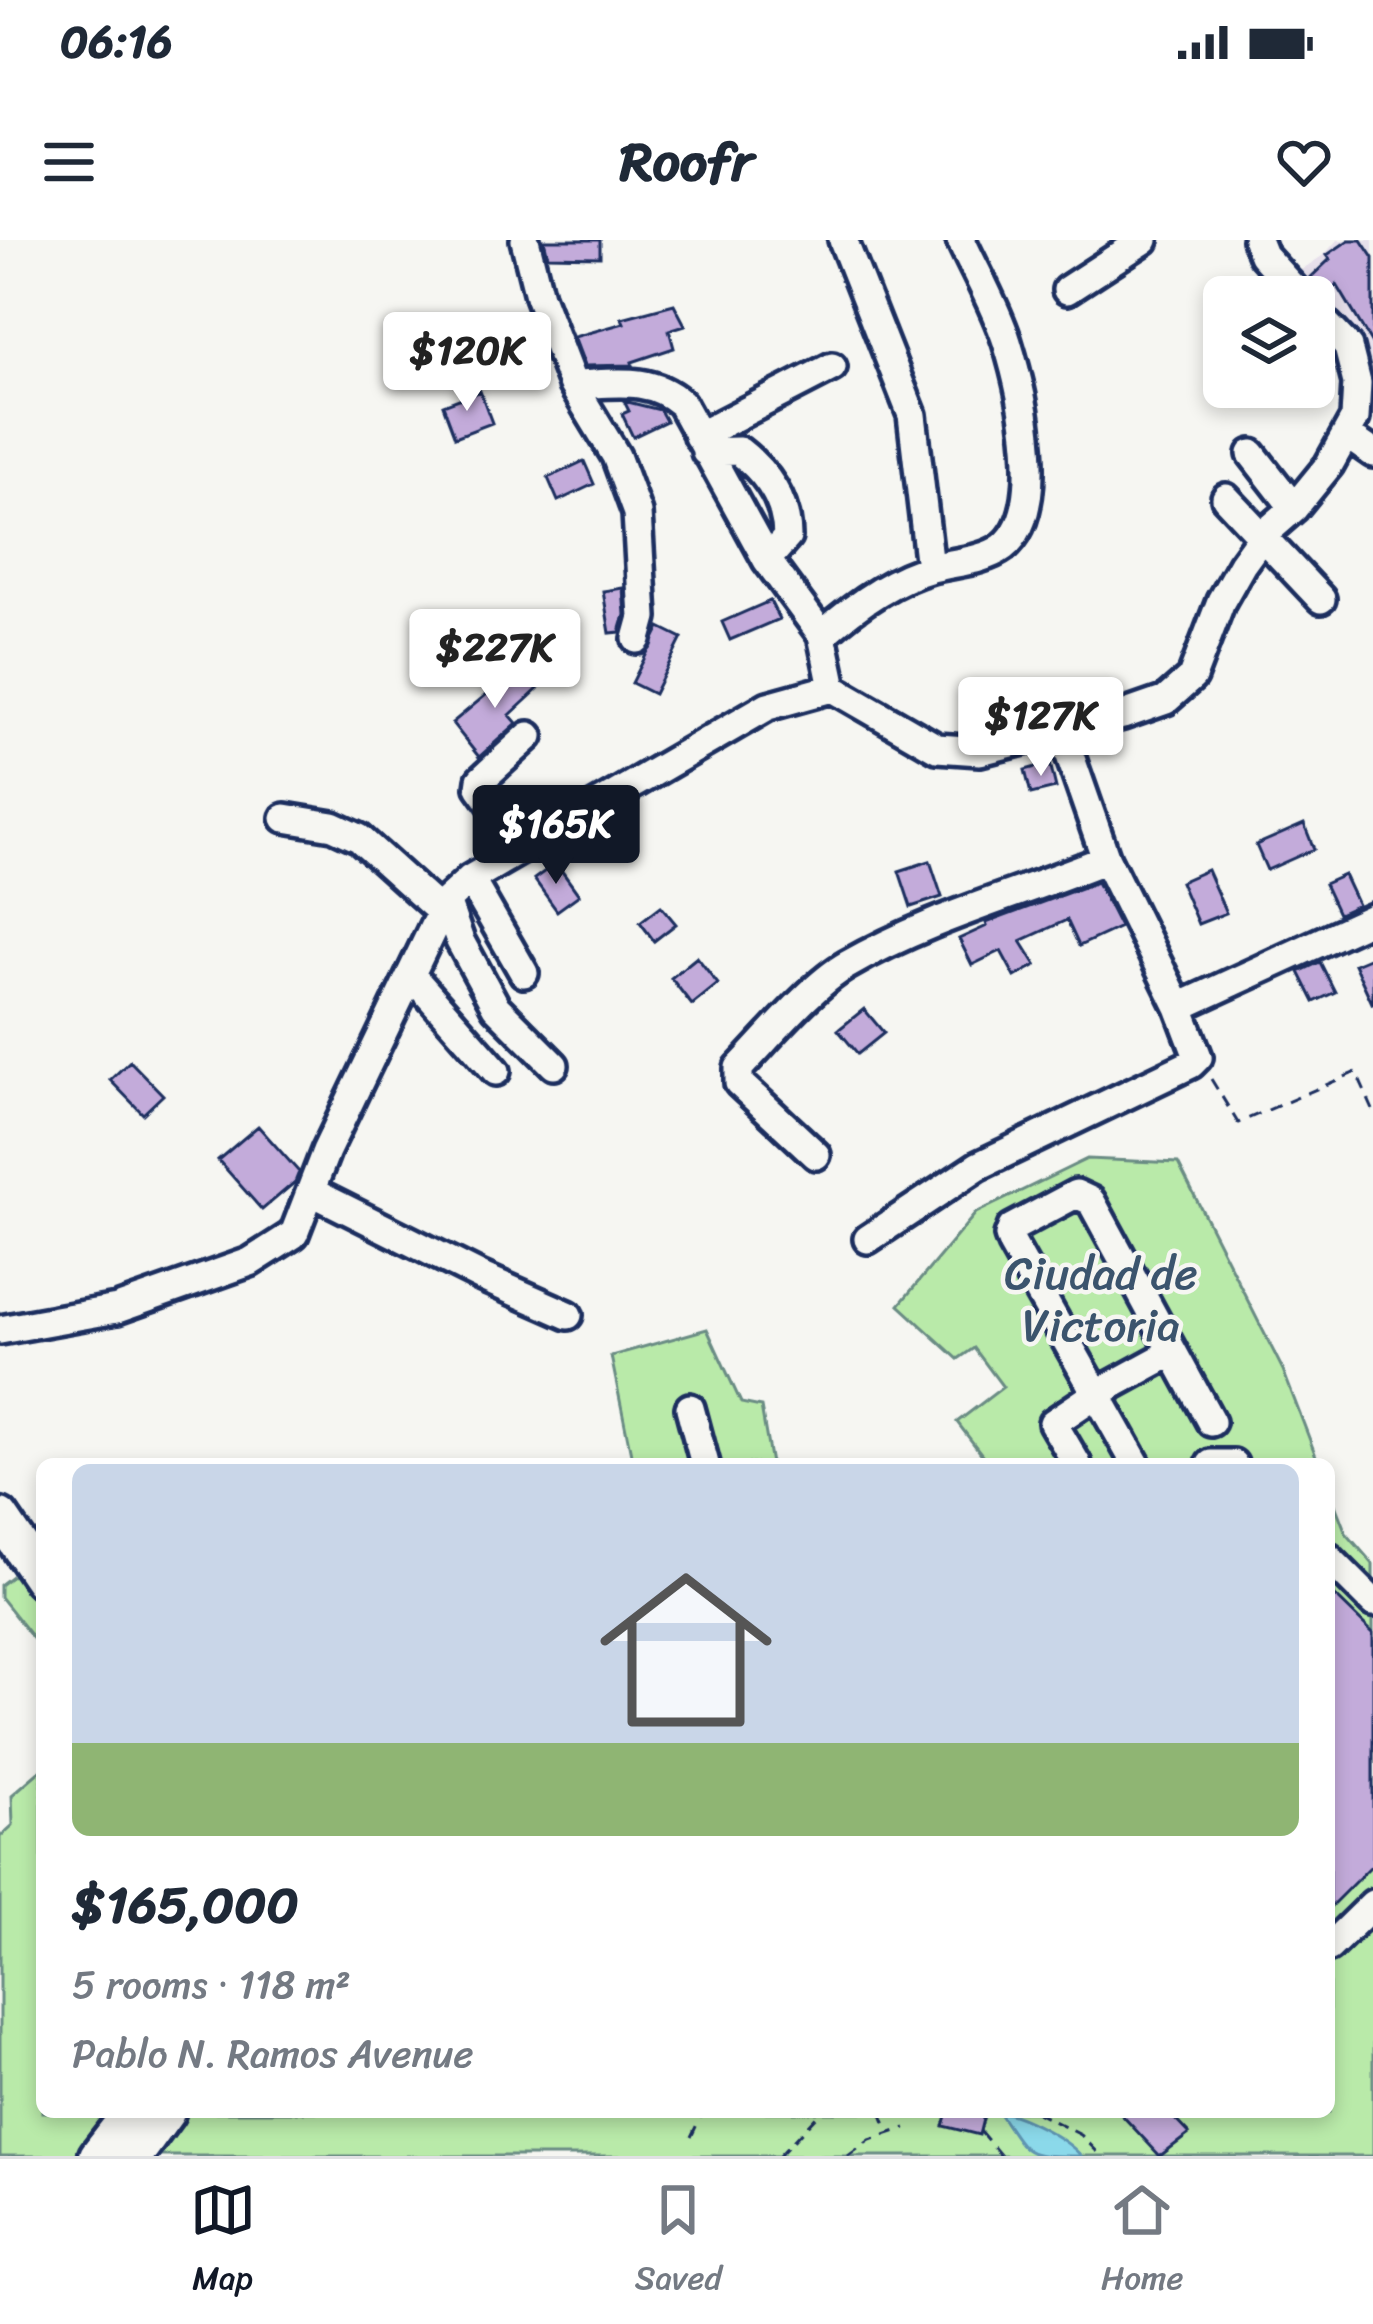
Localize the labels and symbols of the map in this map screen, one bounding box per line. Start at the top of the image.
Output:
pin: $120K [383,312,551,414]
pin: $227K [411,609,579,711]
pin: $127K [957,677,1125,779]
pin: $165K [472,785,640,887]
park label: Ciudad de Victoria [1004,1234,1198,1366]

